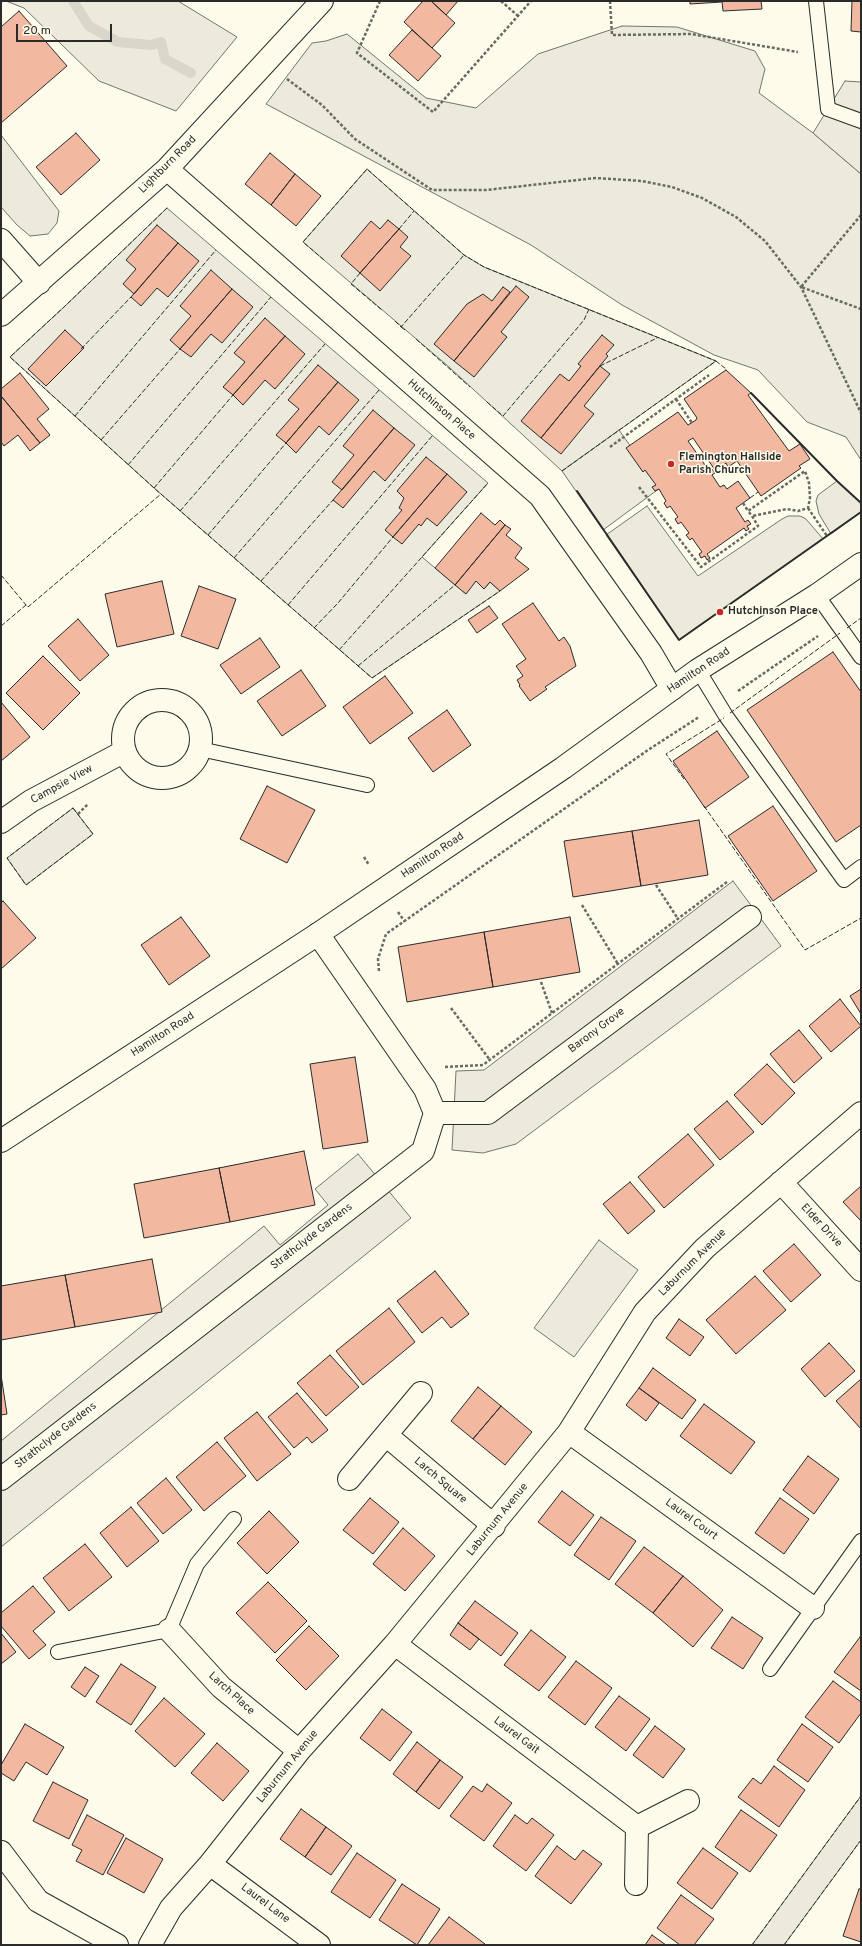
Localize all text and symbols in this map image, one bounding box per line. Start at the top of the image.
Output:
scale bar [18,16,114,42]
text: 20 m [23,23,51,39]
street label: Lightburn Road [136,133,200,197]
street label: Hutchinson Place [404,377,478,443]
place label: Flemington Hallside Parish Church [679,451,781,477]
marker: Flemington Hallside Parish Church [666,459,676,469]
place label: Hutchinson Place [728,605,818,619]
marker: Hutchinson Place [715,607,725,617]
street label: Hamilton Road [665,645,733,697]
street label: Campsie View [29,763,95,807]
street label: Hamilton Road [399,830,467,882]
street label: Barony Grove [566,1006,628,1056]
street label: Hamilton Road [129,1010,197,1060]
street label: Strathclyde Gardens [269,1201,355,1273]
street label: Elder Drive [798,1202,844,1250]
street label: Laburnum Avenue [657,1227,729,1299]
street label: Strathclyde Gardens [13,1400,99,1472]
street label: Larch Square [411,1455,469,1507]
street label: Laburnum Avenue [465,1481,531,1559]
street label: Laurel Court [662,1497,720,1543]
street label: Larch Place [205,1670,257,1718]
street label: Laurel Gait [491,1715,541,1757]
street label: Laburnum Avenue [255,1728,321,1806]
street label: Laurel Lane [238,1881,292,1927]

